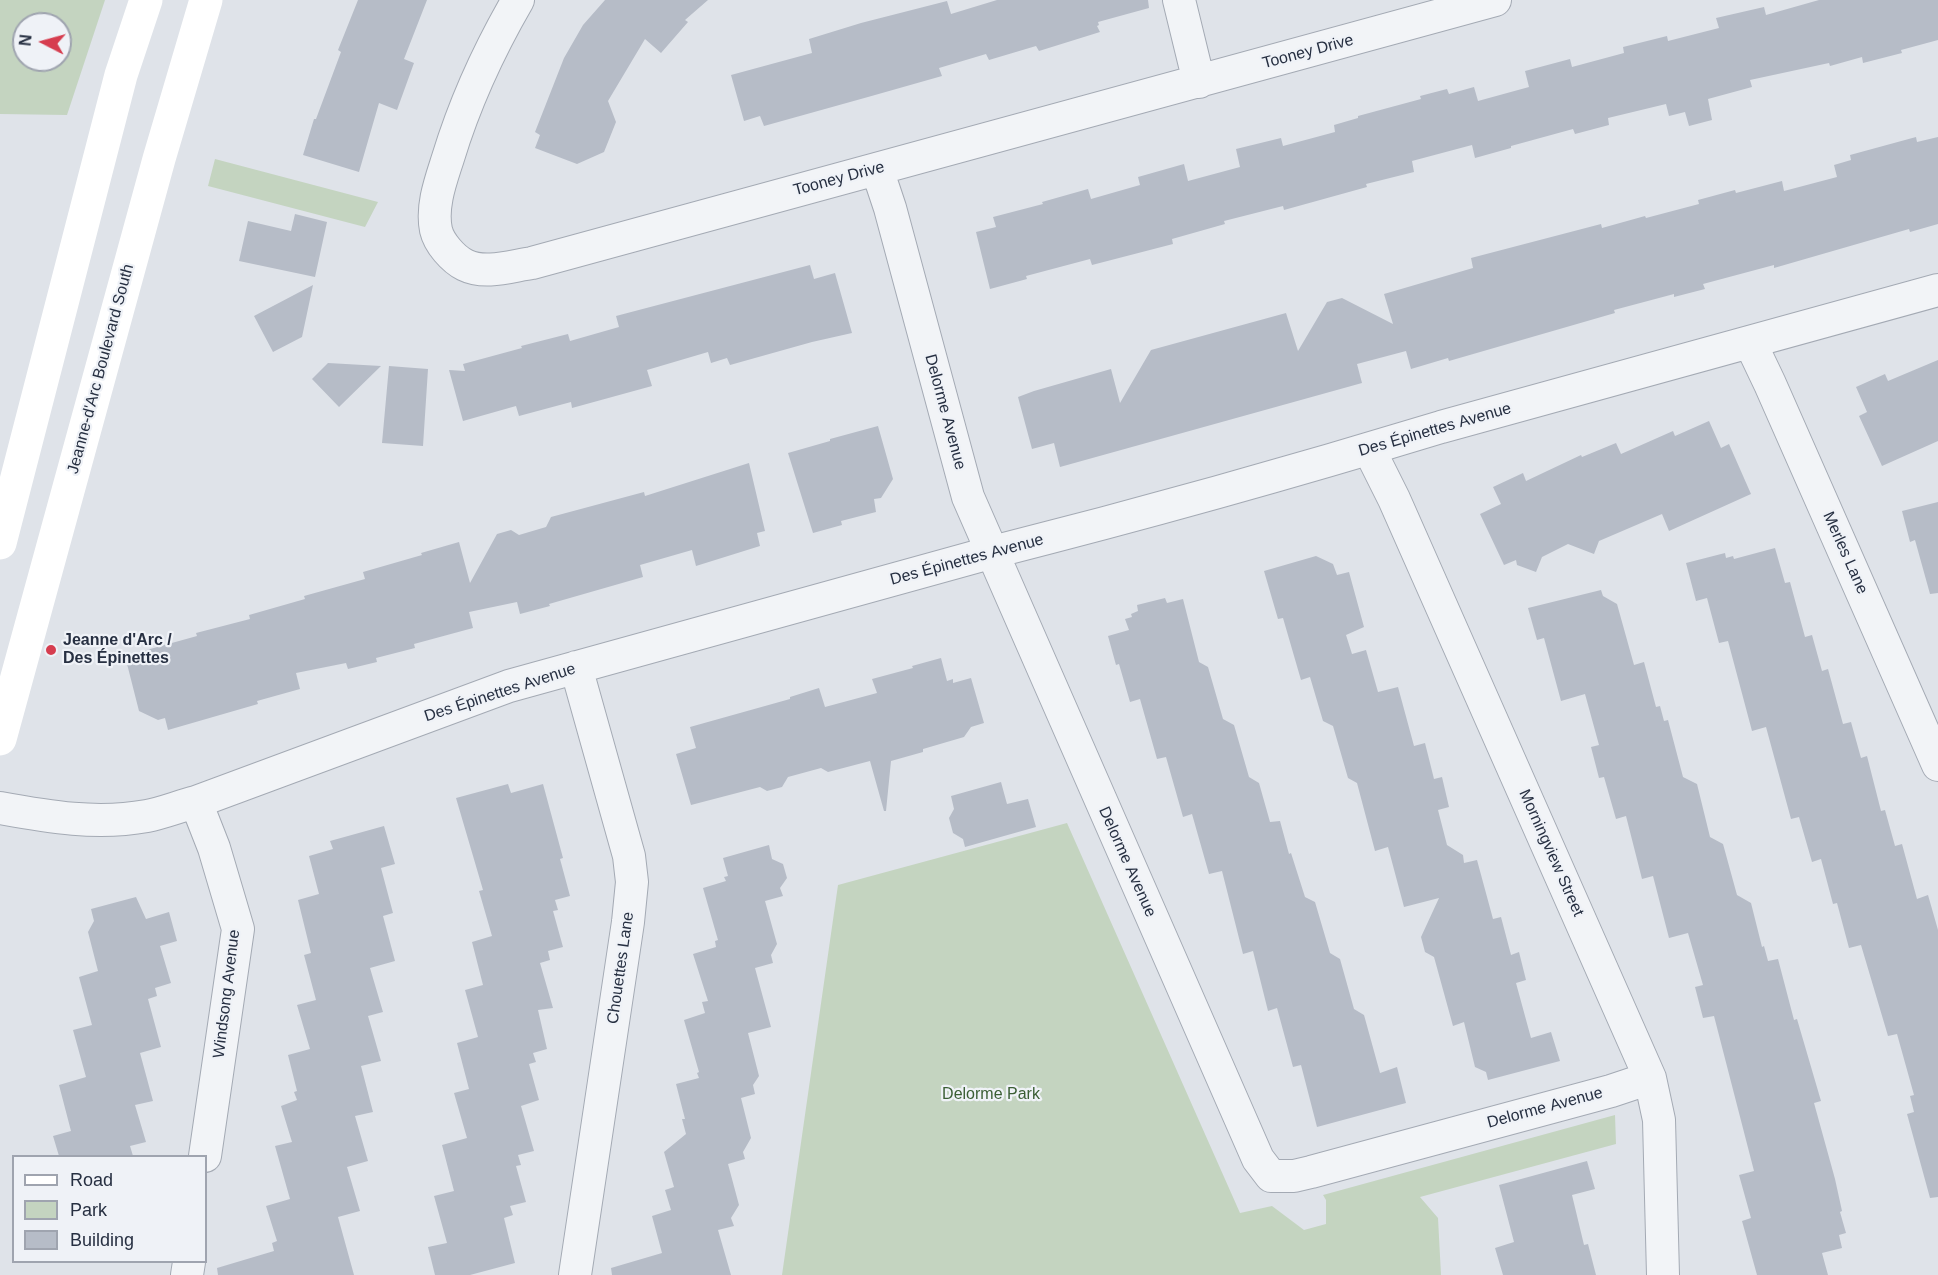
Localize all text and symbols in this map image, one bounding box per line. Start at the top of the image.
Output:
north arrow [12,12,72,72]
street label: Tooney Drive [1260,31,1356,73]
text: N [17,34,35,47]
street label: Tooney Drive [791,158,887,200]
street label: Jeanne-d'Arc Boulevard South [64,262,138,476]
street label: Delorme Avenue [920,352,970,472]
street label: Des Épinettes Avenue [1356,399,1514,461]
street label: Merles Lane [1818,509,1872,597]
street label: Des Épinettes Avenue [888,530,1046,590]
place label: Jeanne d'Arc / Des Épinettes [63,631,172,669]
marker: Jeanne d'Arc / Des Épinettes [44,643,58,657]
street label: Des Épinettes Avenue [422,659,578,727]
street label: Morningview Street [1514,787,1588,919]
street label: Delorme Avenue [1094,804,1160,920]
street label: Chouettes Lane [604,911,638,1025]
street label: Windsong Avenue [210,929,244,1059]
street label: Delorme Avenue [1485,1083,1605,1133]
park label: Delorme Park [942,1085,1040,1105]
legend [12,1155,207,1263]
text: Road [70,1170,113,1190]
text: Park [70,1200,107,1220]
text: Building [70,1230,134,1250]

